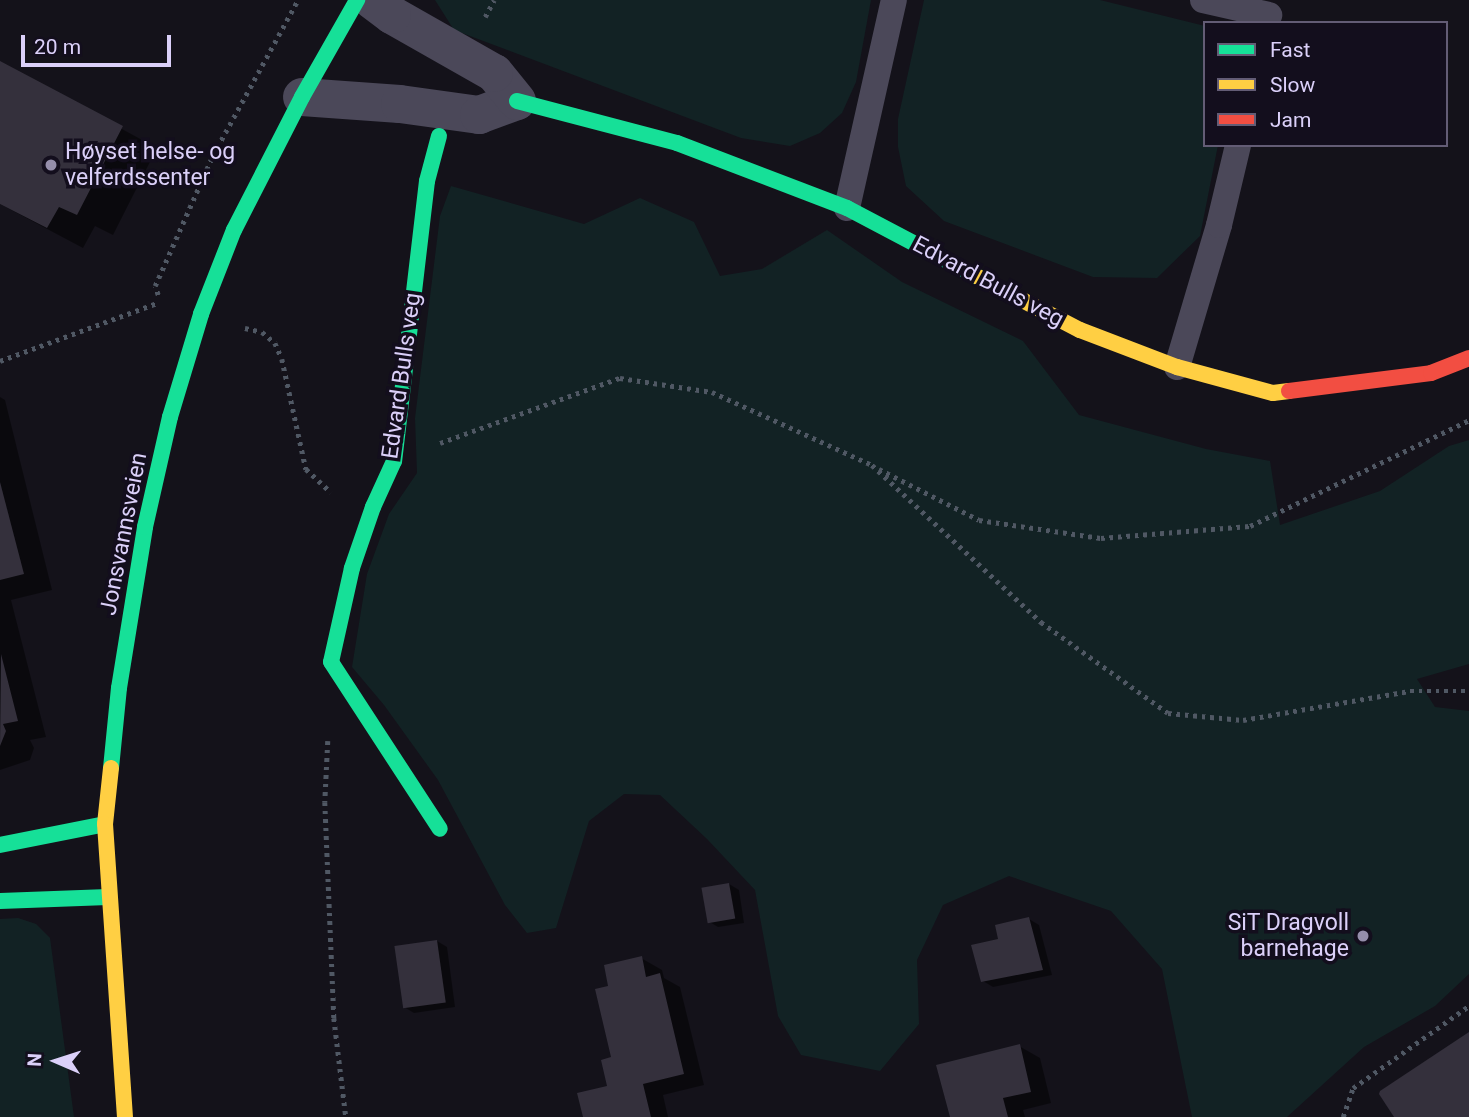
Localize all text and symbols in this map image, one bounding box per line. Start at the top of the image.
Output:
scale bar [24,21,175,65]
legend [1203,21,1448,147]
text: 20 m [34,35,81,59]
text: Fast [1270,38,1310,62]
text: Slow [1270,73,1315,97]
text: Jam [1270,108,1311,132]
place label: Høyset helse- og velferdssenter [65,138,235,192]
marker: Høyset helse- og velferdssenter [43,157,59,173]
street label: Edvard Bulls veg [908,231,1068,333]
street label: Edvard Bulls veg [377,291,427,461]
street label: Jonsvannsveien [95,450,153,618]
place label: SiT Dragvoll barnehage [1227,909,1349,963]
marker: SiT Dragvoll barnehage [1355,928,1371,944]
north arrow [21,1026,91,1096]
text: N [23,1053,46,1067]

